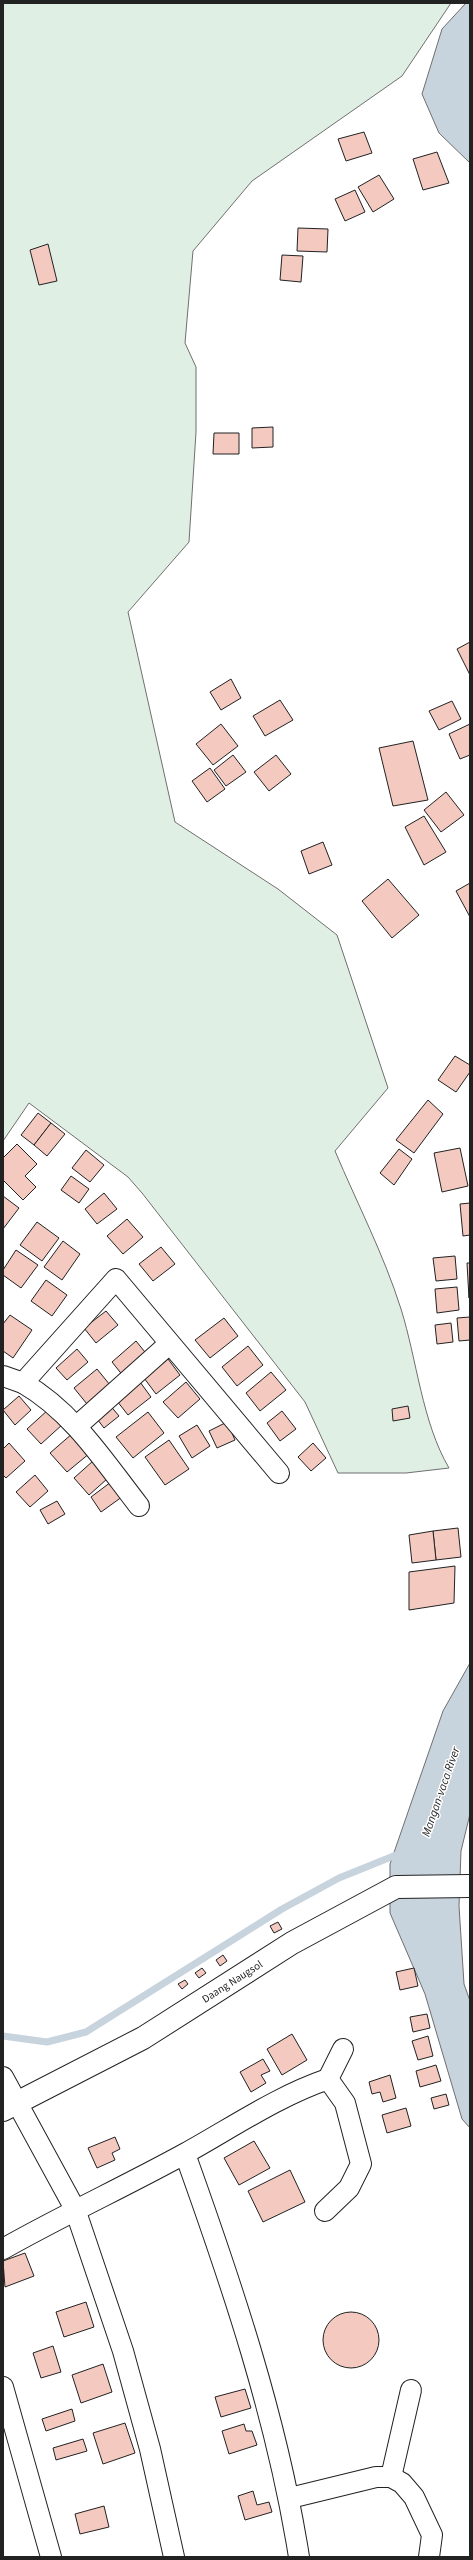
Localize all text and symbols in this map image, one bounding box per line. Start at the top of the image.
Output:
water label: Mangan-vaca River [418,1744,465,1839]
street label: Daang Naugsol [199,1956,265,2006]

